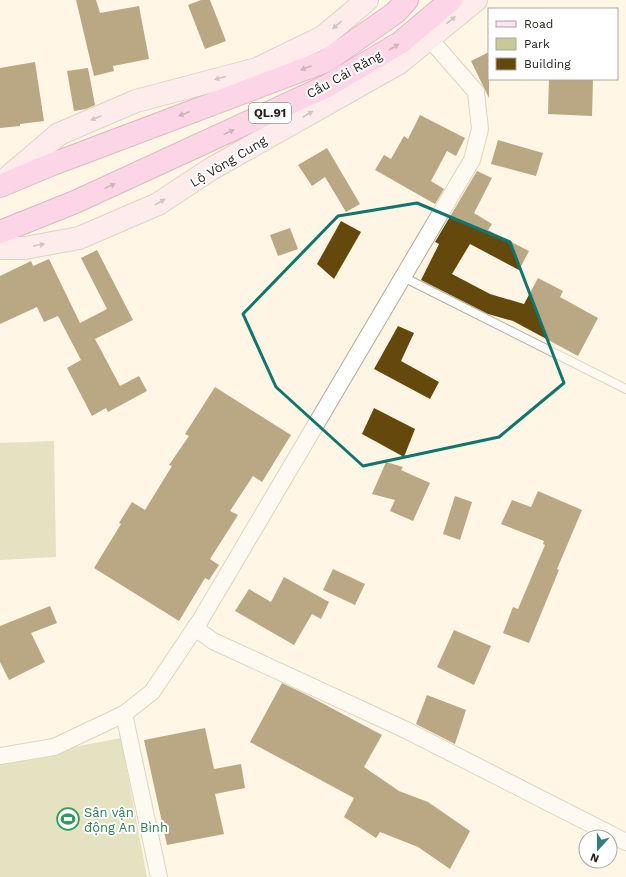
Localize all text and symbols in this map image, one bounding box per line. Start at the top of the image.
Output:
legend [488,8,618,80]
one-way arrow [446,16,457,24]
text: Road [524,17,553,31]
one-way arrow [332,20,343,29]
text: Park [524,37,550,51]
one-way arrow [388,43,400,50]
street label: Cầu Cái Răng [304,48,385,101]
text: Building [524,57,571,71]
one-way arrow [299,66,311,72]
one-way arrow [214,76,226,82]
road number: QL.91 [249,103,291,123]
one-way arrow [302,111,314,118]
one-way arrow [178,112,190,118]
one-way arrow [91,115,102,121]
one-way arrow [223,129,234,135]
street label: Lộ Vòng Cung [187,133,269,190]
one-way arrow [105,183,116,189]
one-way arrow [155,199,166,206]
one-way arrow [33,242,45,248]
place label: Sân vận động An Bình [84,805,168,835]
sports icon: Sân vận động An Bình [55,806,81,832]
north arrow [578,829,618,869]
text: N [588,850,601,865]

